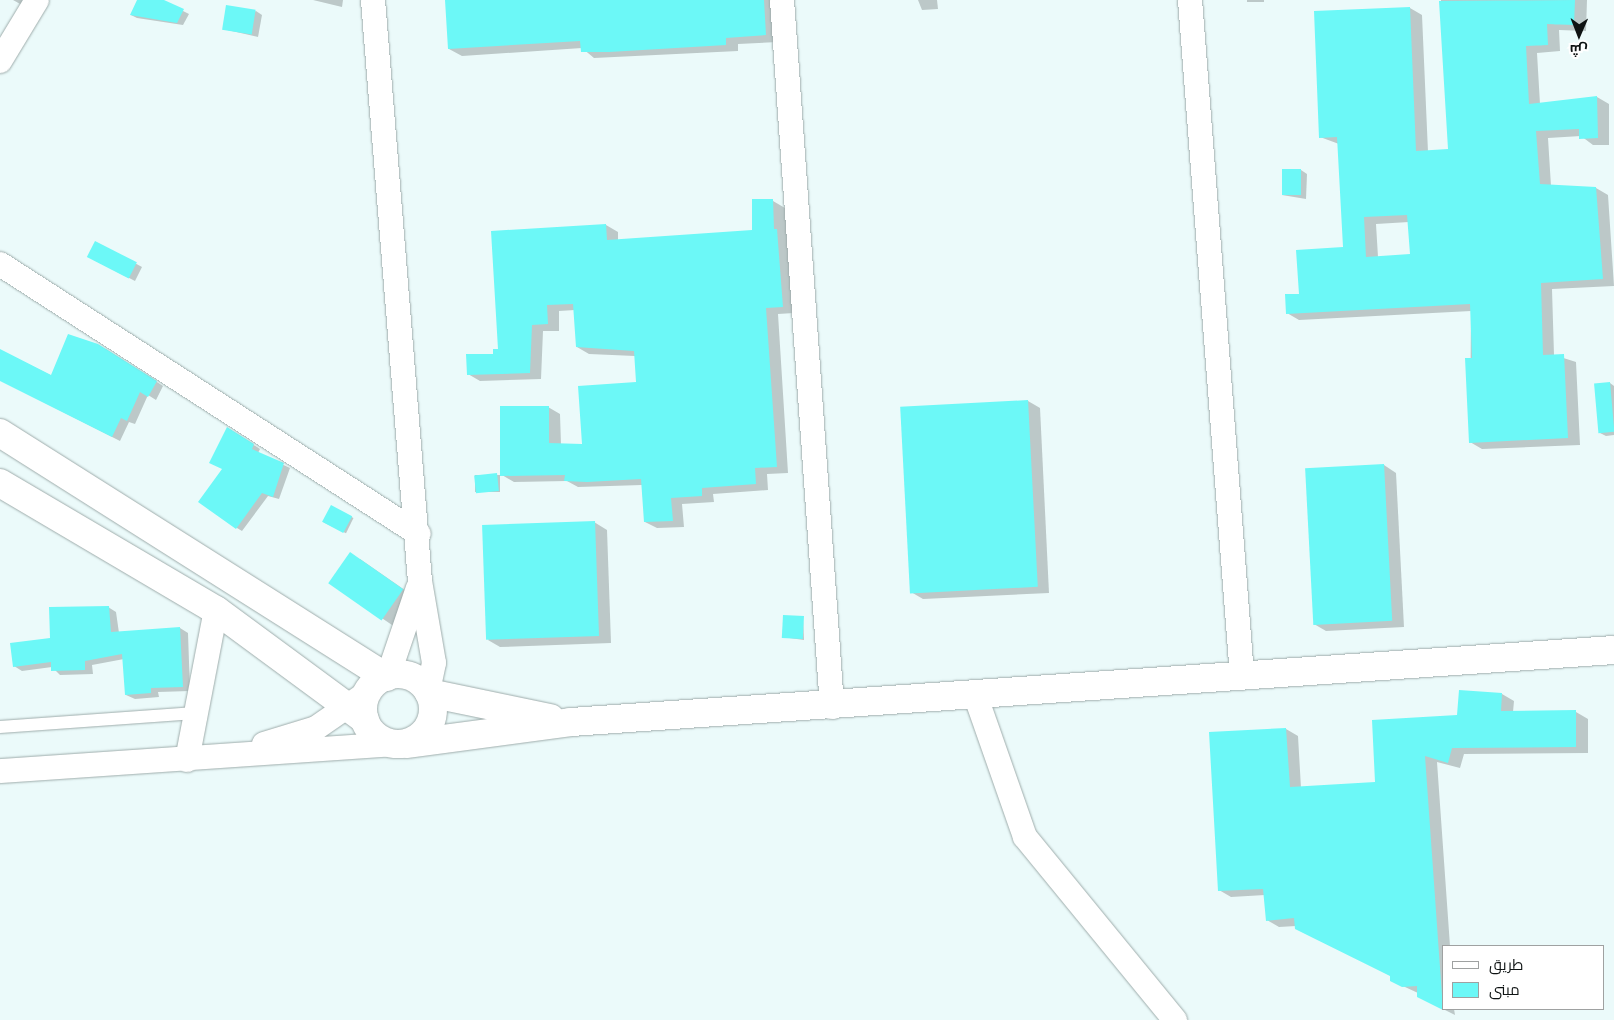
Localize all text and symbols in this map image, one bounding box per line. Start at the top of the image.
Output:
north arrow [1554,10,1604,60]
text: ش [1570,42,1588,58]
legend [1442,945,1604,1010]
text: طريق [1489,956,1523,973]
text: مبنى [1489,981,1520,998]

